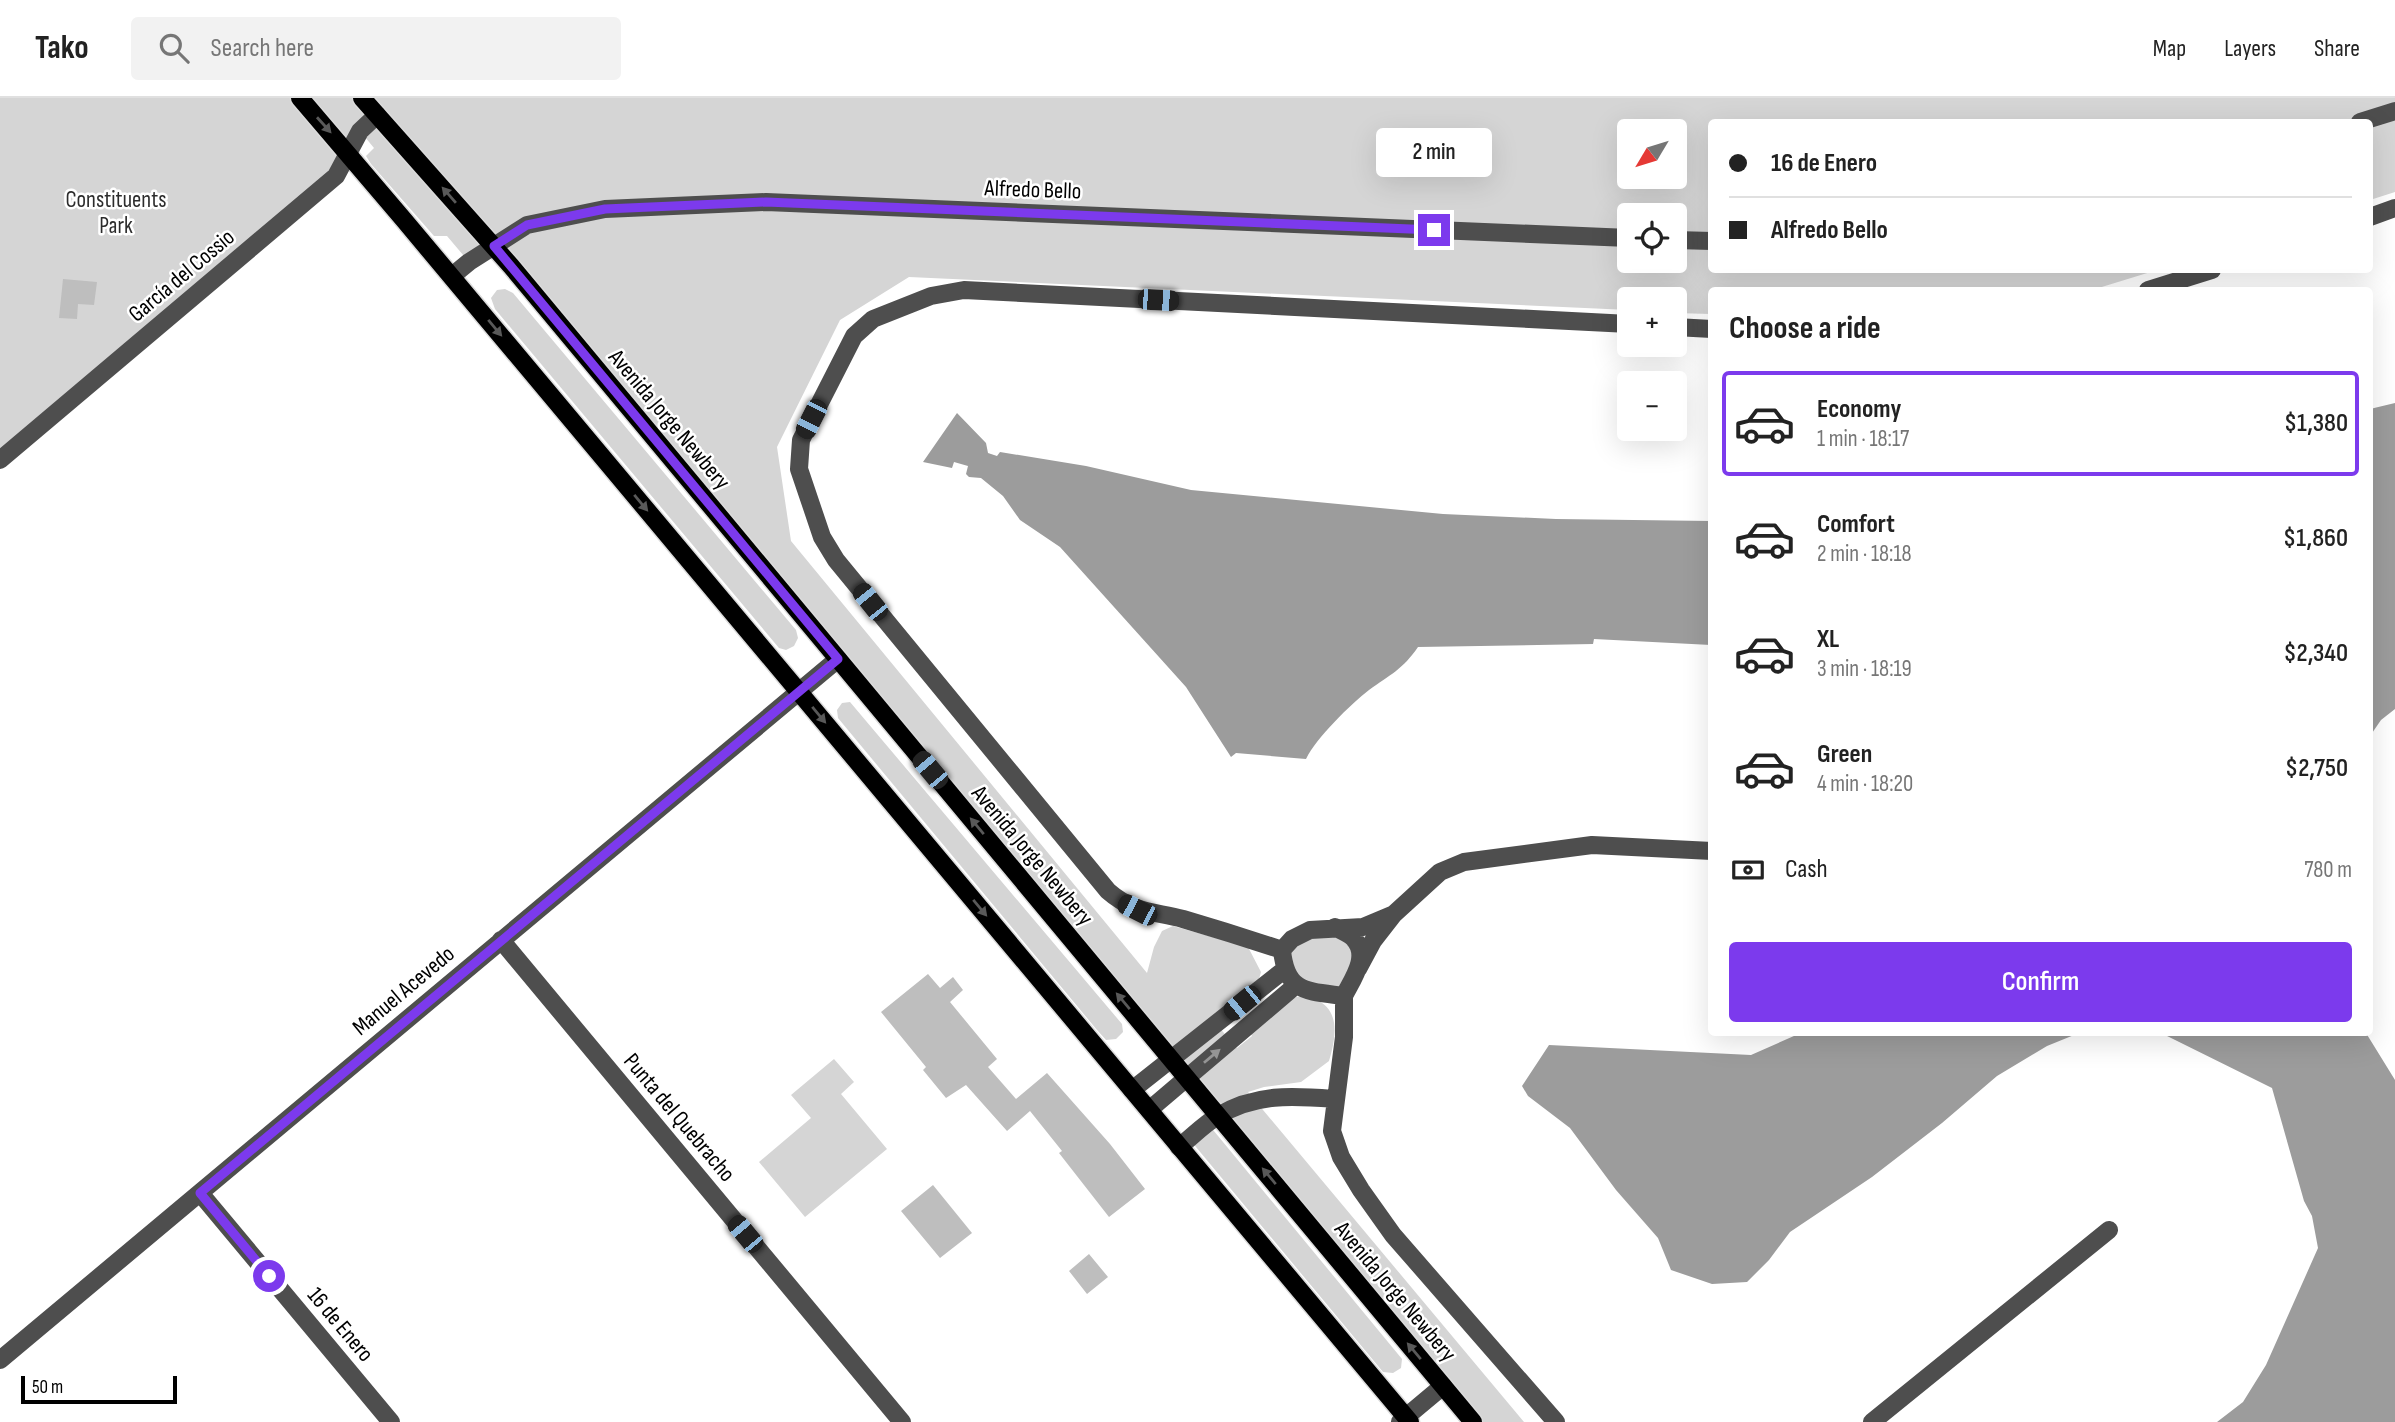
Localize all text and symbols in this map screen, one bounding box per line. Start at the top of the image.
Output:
search box [131,17,621,80]
text: Tako [35,28,89,68]
icon: search [155,29,193,67]
text: Search here [211,33,314,64]
text: Map [2153,34,2186,63]
text: Layers [2224,34,2276,63]
text: Share [2314,34,2360,63]
one-way arrow [316,117,331,134]
north arrow [1617,119,1687,189]
map controls [1617,119,1687,441]
callout: 2 min [1376,129,1492,178]
text: 2 min [1412,138,1456,166]
text: 16 de Enero [1771,148,1877,179]
street label: Alfredo Bello [983,174,1082,206]
park label: Constituents Park [66,186,166,240]
one-way arrow [441,186,457,204]
button: locate [1617,203,1687,273]
route end [1418,214,1450,246]
text: Alfredo Bello [1771,215,1888,246]
street label: García del Cossio [123,223,240,328]
button: + [1617,287,1687,357]
car [1137,288,1180,312]
text: Choose a ride [1729,309,1881,348]
one-way arrow [487,320,502,337]
street label: Avenida Jorge Newbery [602,343,736,495]
button: − [1617,371,1687,441]
icon: car [1733,392,1796,455]
text: Economy [1817,394,1901,425]
car [793,396,830,442]
text: $1,380 [2284,408,2348,439]
text: 1 min · 18:17 [1817,425,1909,453]
one-way arrow [633,494,649,512]
icon: car [1733,507,1796,570]
text: Comfort [1817,509,1895,540]
text: $1,860 [2283,523,2348,554]
text: 2 min · 18:18 [1817,540,1912,568]
car [849,579,892,625]
icon: car [1733,622,1796,685]
text: XL [1817,624,1839,655]
text: $2,340 [2283,638,2348,669]
text: 3 min · 18:19 [1817,655,1912,683]
one-way arrow [811,706,826,724]
icon: car [1733,737,1796,800]
text: Green [1817,739,1872,770]
car [909,747,952,793]
text: $2,750 [2285,753,2348,784]
text: 4 min · 18:20 [1817,770,1913,798]
street label: Avenida Jorge Newbery [965,779,1099,931]
one-way arrow [970,818,985,835]
icon: cash [1729,851,1767,889]
text: Cash [1785,854,1828,885]
text: 780 m [2304,856,2352,884]
car [1114,891,1161,929]
one-way arrow [973,899,988,917]
street label: Manuel Acevedo [347,940,460,1042]
button: Confirm [1729,942,2352,1022]
car [1220,982,1265,1024]
one-way arrow [1116,993,1131,1010]
street label: Punta del Quebracho [617,1048,741,1188]
one-way arrow [1203,1048,1221,1064]
one-way arrow [1261,1167,1276,1185]
car [724,1211,767,1257]
street label: Avenida Jorge Newbery [1328,1215,1462,1367]
route start [253,1260,285,1292]
street label: 16 de Enero [301,1282,379,1368]
one-way arrow [1407,1342,1422,1359]
scale bar [21,1373,177,1405]
text: 50 m [32,1376,63,1399]

